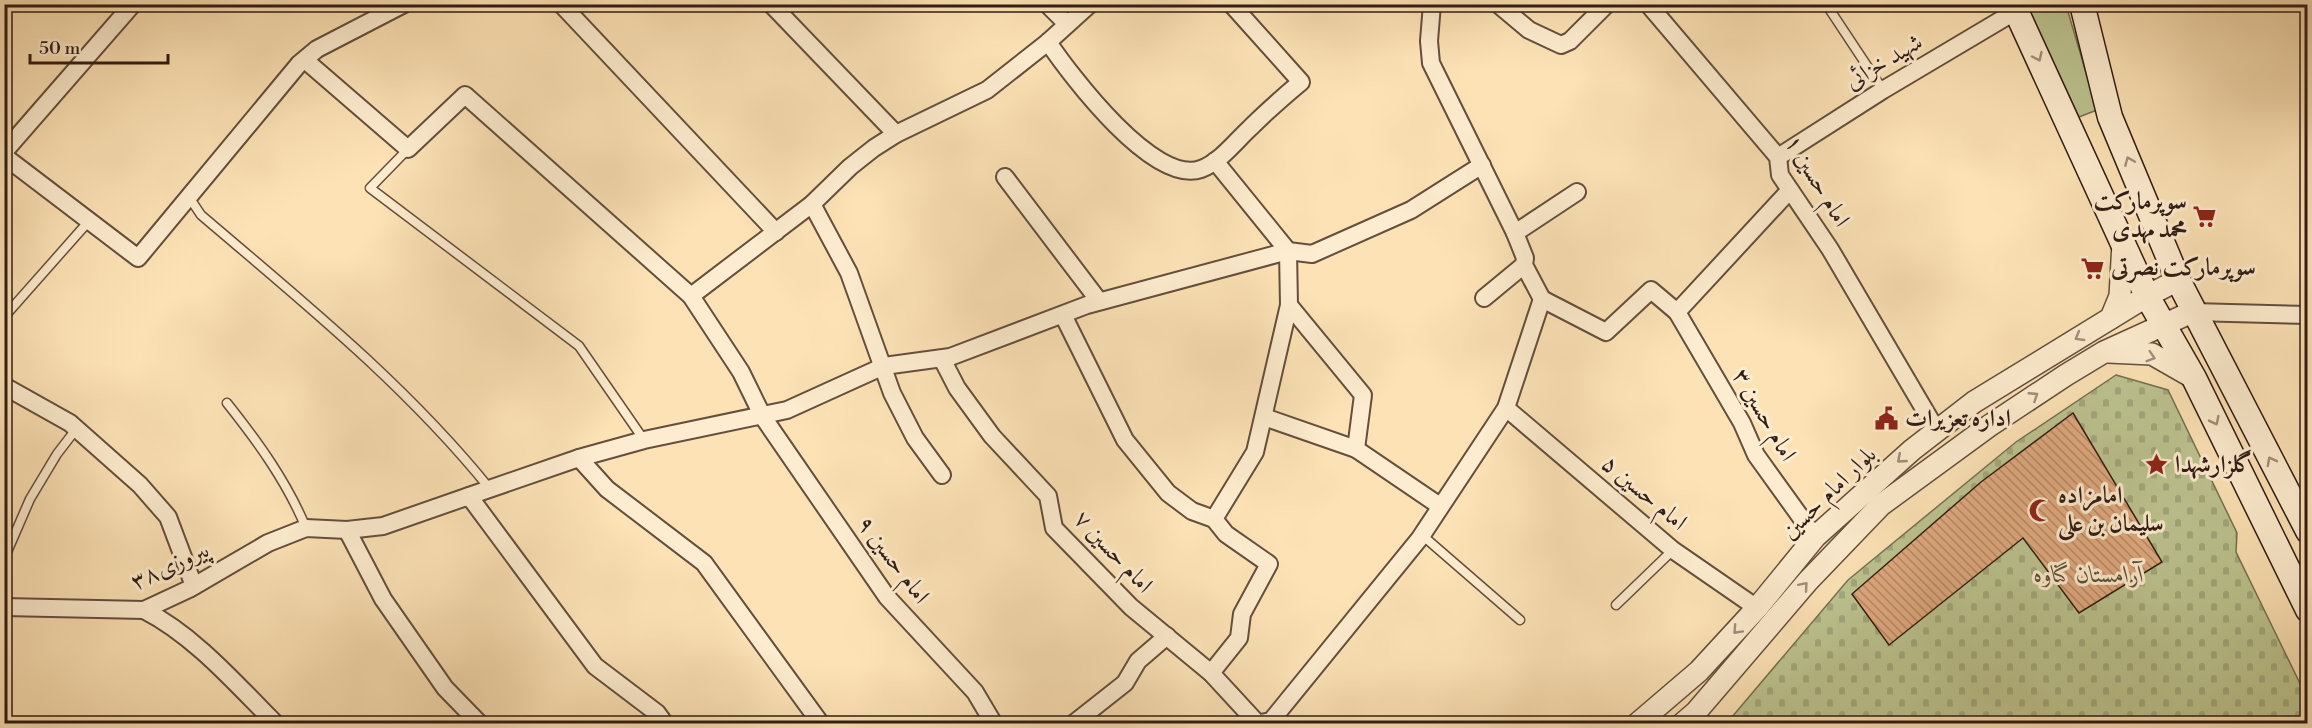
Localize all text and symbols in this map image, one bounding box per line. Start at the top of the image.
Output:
scale bar [30,27,168,65]
street label: شهید خزائی [1840,27,1928,97]
text: 50 m [39,37,81,60]
one-way arrow [2031,51,2043,62]
street label: امام حسین ۱ [1773,129,1856,235]
one-way arrow [2124,156,2136,167]
place label: سوپرمارکت محمد مهدی [2094,187,2187,245]
supermarket icon: سوپرمارکت محمد مهدی [2192,203,2218,229]
place label: سوپرمارکت نصرتی [2110,253,2256,283]
supermarket icon: سوپرمارکت نصرتی [2080,255,2106,281]
one-way arrow [2075,330,2085,341]
one-way arrow [2146,350,2156,362]
street label: امام حسین ۳ [1721,363,1803,469]
one-way arrow [2028,392,2039,403]
place label: اداره تعزیرات [1905,404,2011,434]
public building icon: اداره تعزیرات [1874,406,1900,432]
one-way arrow [2207,414,2219,425]
street label: بلوار امام حسین [1775,440,1887,550]
street label: امام حسین ۵ [1592,449,1693,541]
place label: گلزارشهدا [2175,449,2253,480]
one-way arrow [1897,452,1908,463]
place icon: گلزارشهدا [2144,452,2170,478]
one-way arrow [2267,456,2278,467]
place label: امامزاده سلیمان بن علی [2057,481,2164,542]
mosque icon: امامزاده سلیمان بن علی [2027,497,2053,523]
street label: امام حسین ۷ [1063,504,1159,603]
street label: امام حسین ۹ [846,510,936,613]
street label: پیروزی۳۸ [126,534,216,598]
park label: آرامستان گناوه [2034,560,2144,590]
one-way arrow [1797,582,1808,593]
one-way arrow [1733,623,1744,633]

